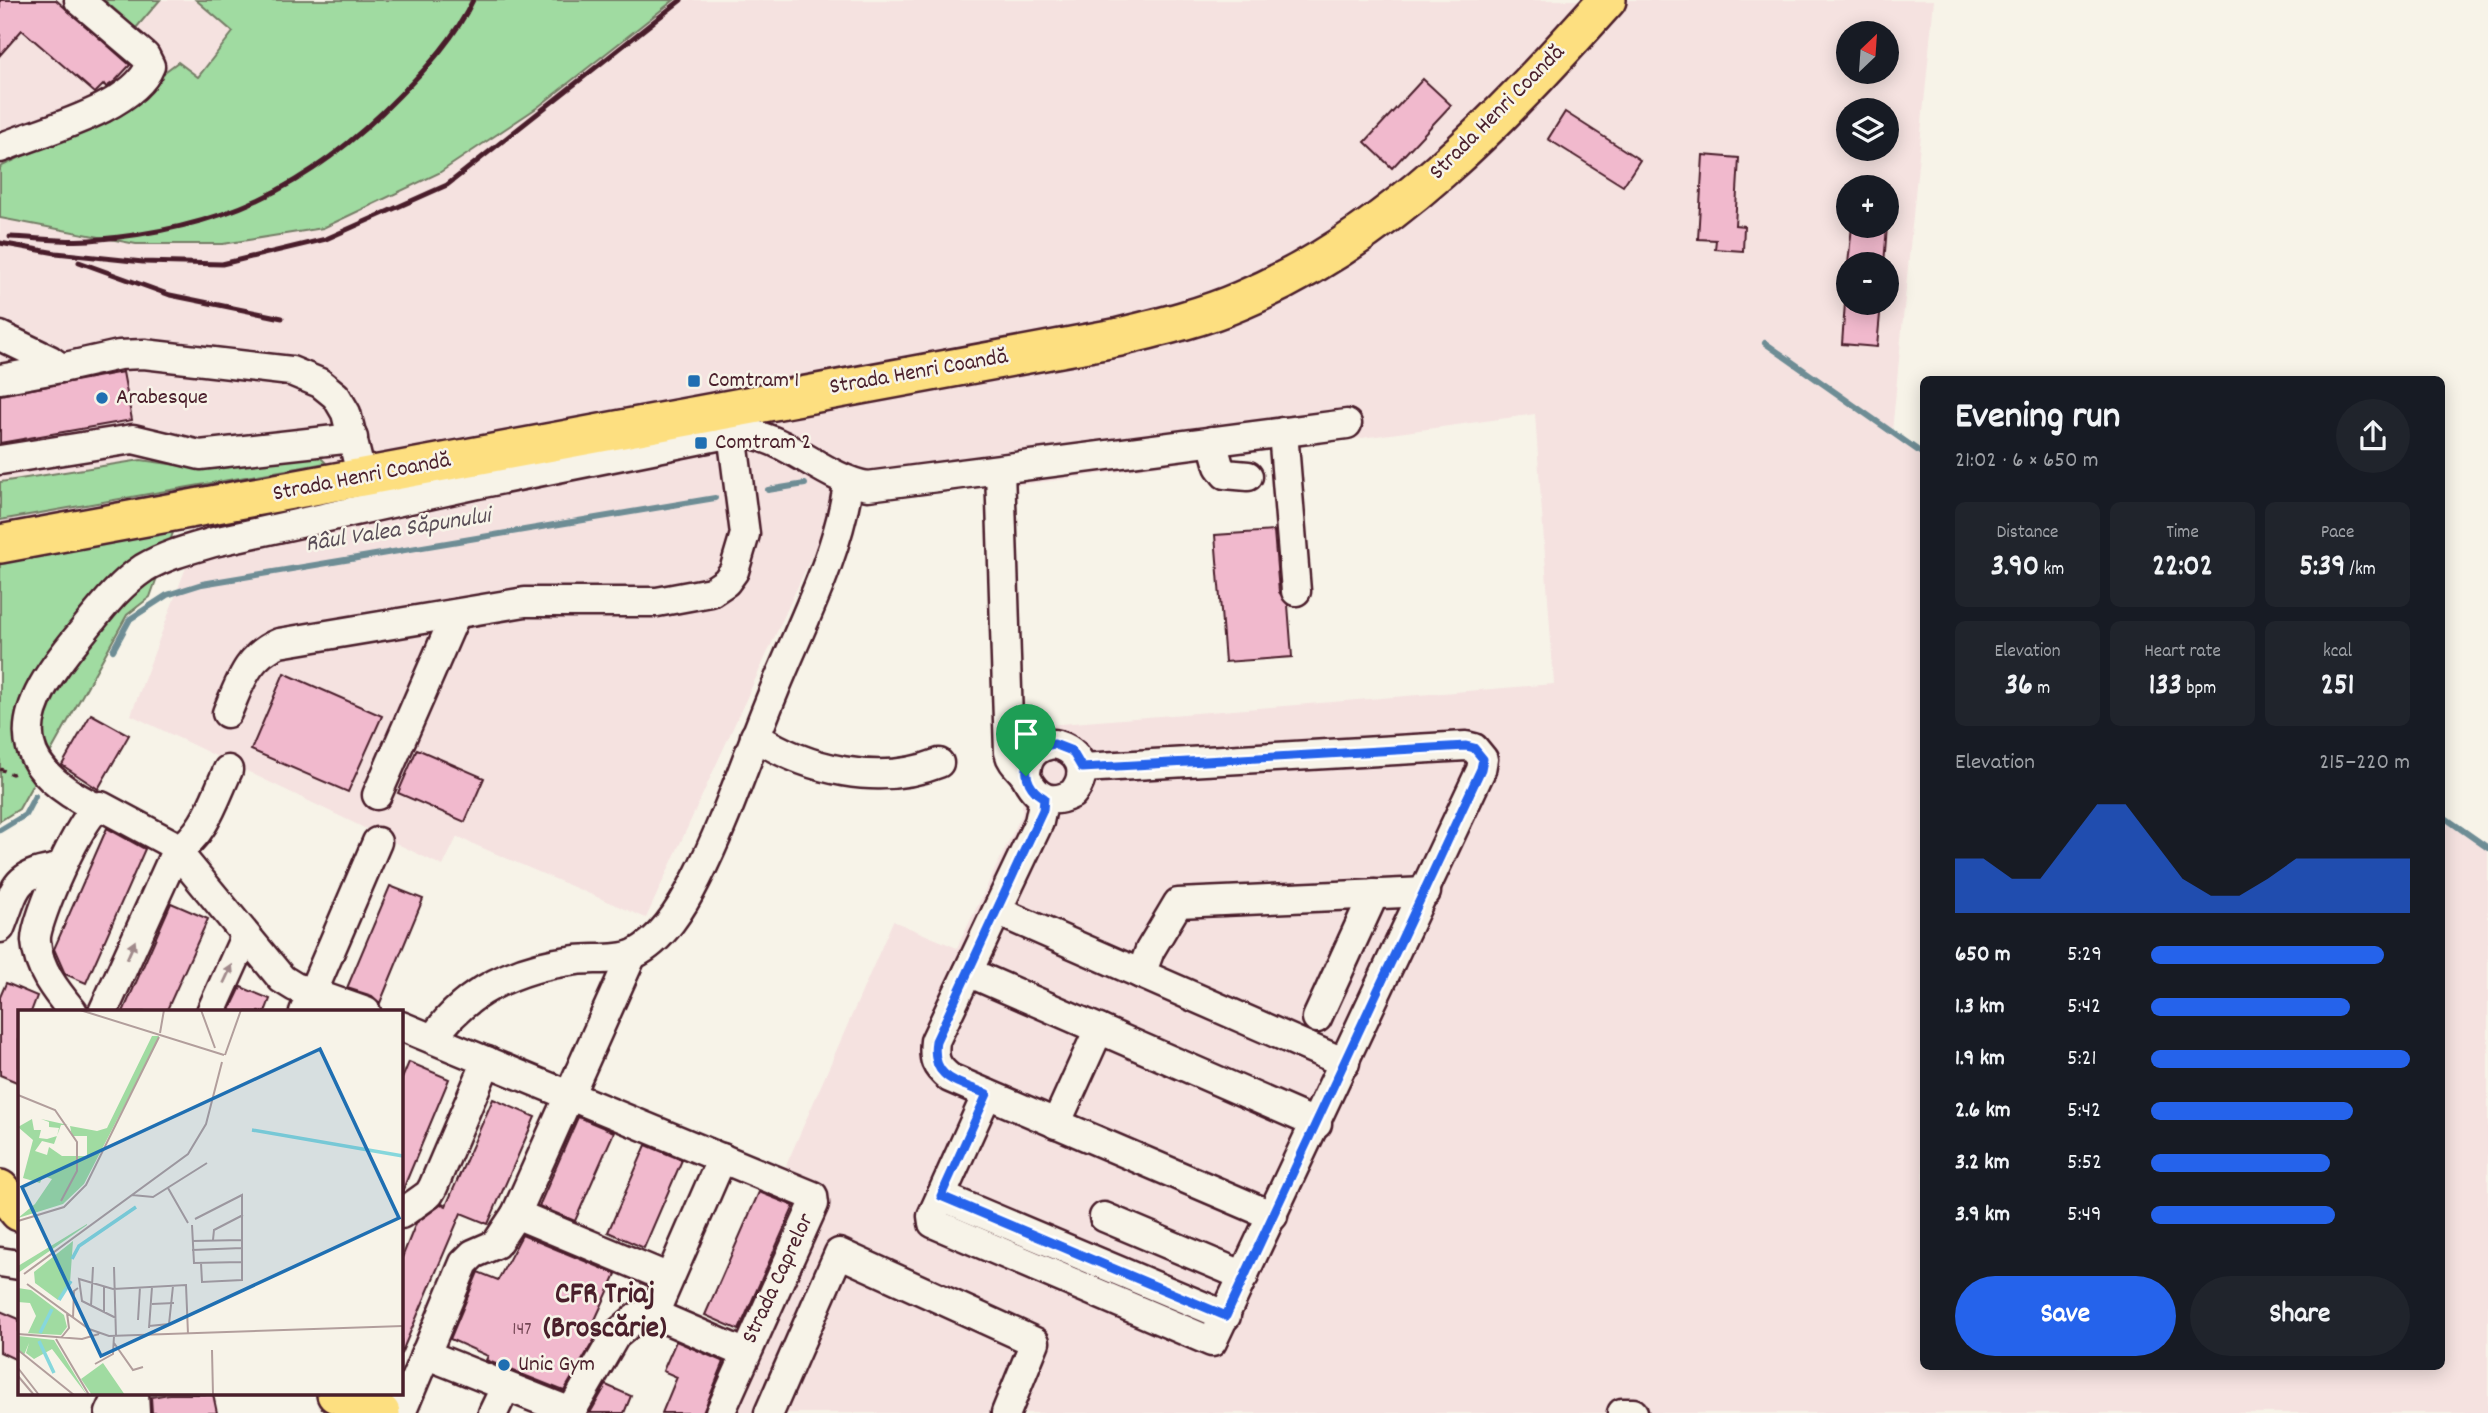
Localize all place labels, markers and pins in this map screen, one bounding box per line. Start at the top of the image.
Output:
place label: Comtram 1 [708,365,799,398]
marker: Comtram 1 [686,373,702,389]
place label: Arabesque [116,382,208,415]
marker: Arabesque [94,390,110,406]
place label: Comtram 2 [715,427,811,460]
marker: Comtram 2 [693,435,709,451]
pin [996,704,1056,776]
place label: Unic Gym [518,1349,595,1382]
marker: Unic Gym [496,1357,512,1373]

